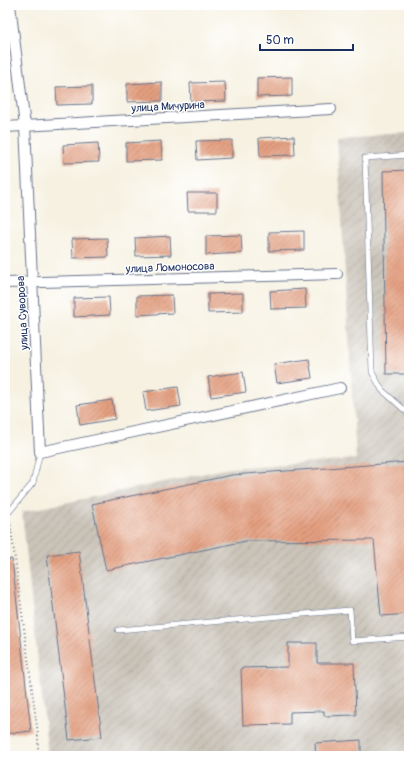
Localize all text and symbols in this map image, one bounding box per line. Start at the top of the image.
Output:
scale bar [260,26,353,52]
text: 50 m [266,33,294,48]
street label: улица Мичурина [130,98,205,115]
street label: улица Ломоносова [124,259,215,276]
street label: улица Суворова [14,276,31,351]

